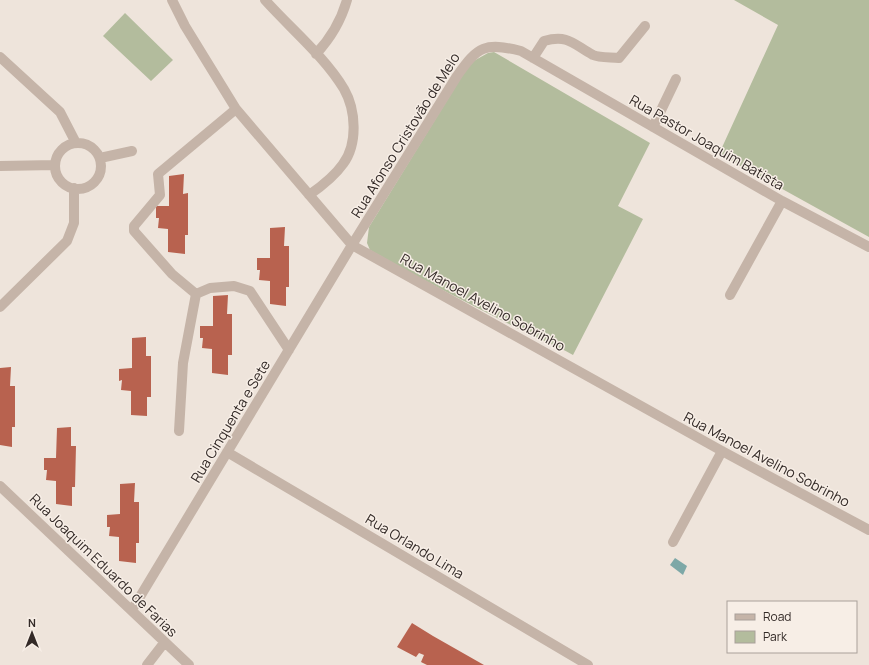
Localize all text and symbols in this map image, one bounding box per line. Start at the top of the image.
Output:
street label: Rua Afonso Cristovão de Melo [346,49,464,221]
street label: Rua Pastor Joaquim Batista [626,90,788,194]
street label: Rua Manoel Avelino Sobrinho [397,249,569,355]
street label: Rua Cinquenta e Sete [186,356,274,486]
street label: Rua Manoel Avelino Sobrinho [681,407,853,511]
street label: Rua Joaquim Eduardo de Farias [26,489,182,641]
street label: Rua Orlando Lima [362,509,468,583]
legend [727,601,857,653]
text: Road [763,608,791,625]
north arrow [12,613,52,653]
text: N [28,615,36,630]
text: Park [763,628,788,645]

